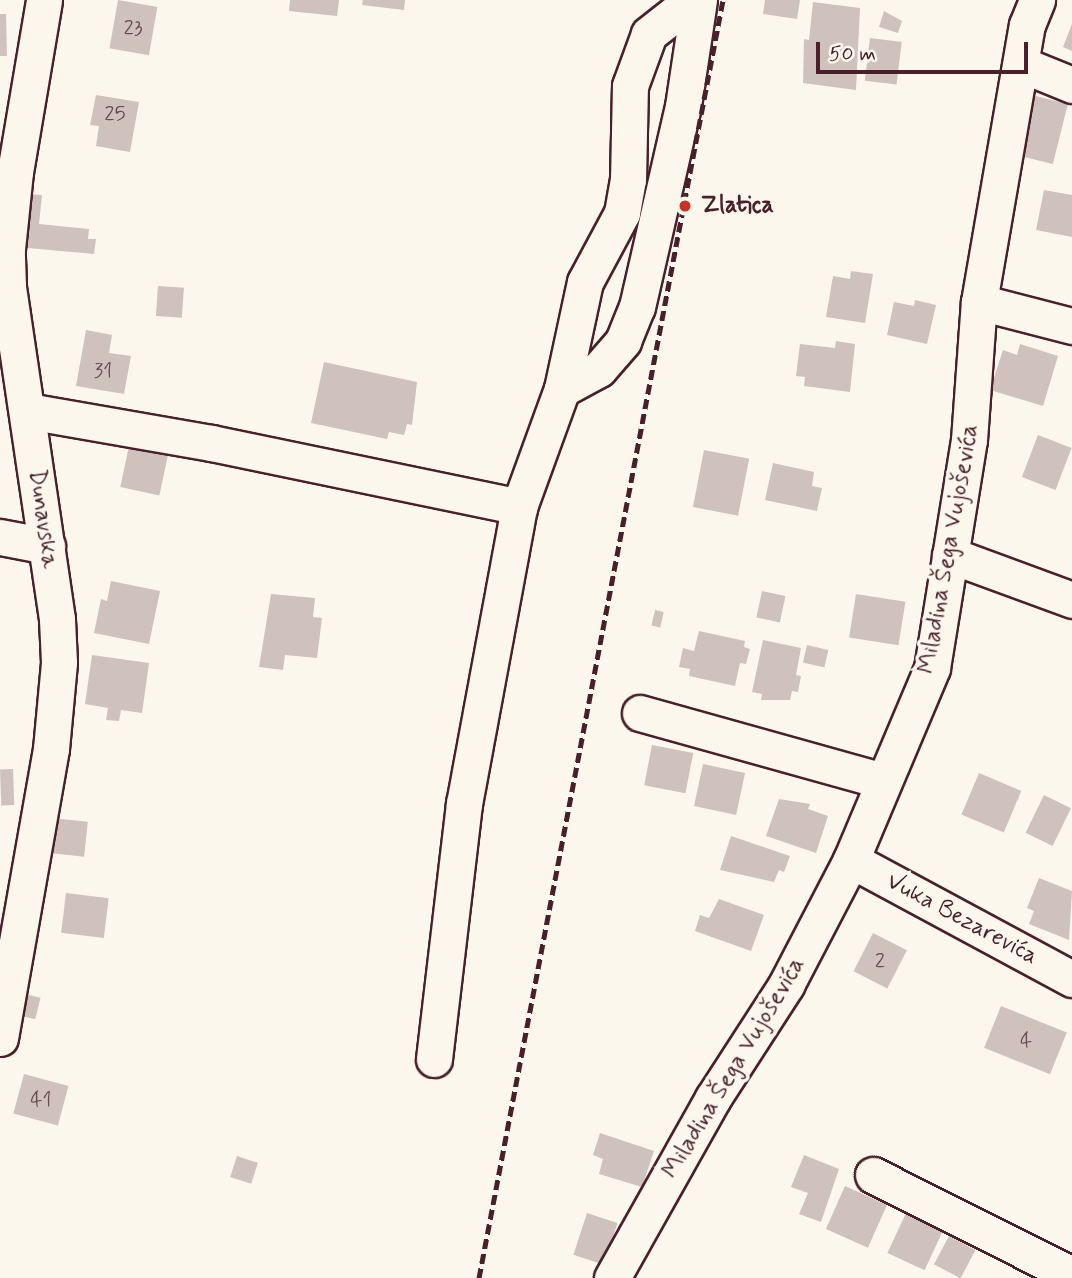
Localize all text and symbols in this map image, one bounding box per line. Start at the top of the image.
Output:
house number: 23 [123,15,143,41]
scale bar [820,28,1032,72]
text: 50 m [829,40,876,68]
house number: 25 [104,101,126,127]
place label: Zlatica [701,192,774,220]
marker: Zlatica [675,196,695,216]
house number: 31 [94,358,112,384]
street label: Miladina Šega Vujoševića [913,422,985,676]
street label: Dunavska [22,468,64,570]
street label: Vuka Bezarevića [881,867,1043,971]
house number: 2 [875,948,885,974]
street label: Miladina Šega Vujoševića [657,952,811,1184]
house number: 4 [1020,1028,1032,1054]
house number: 41 [30,1087,52,1113]

